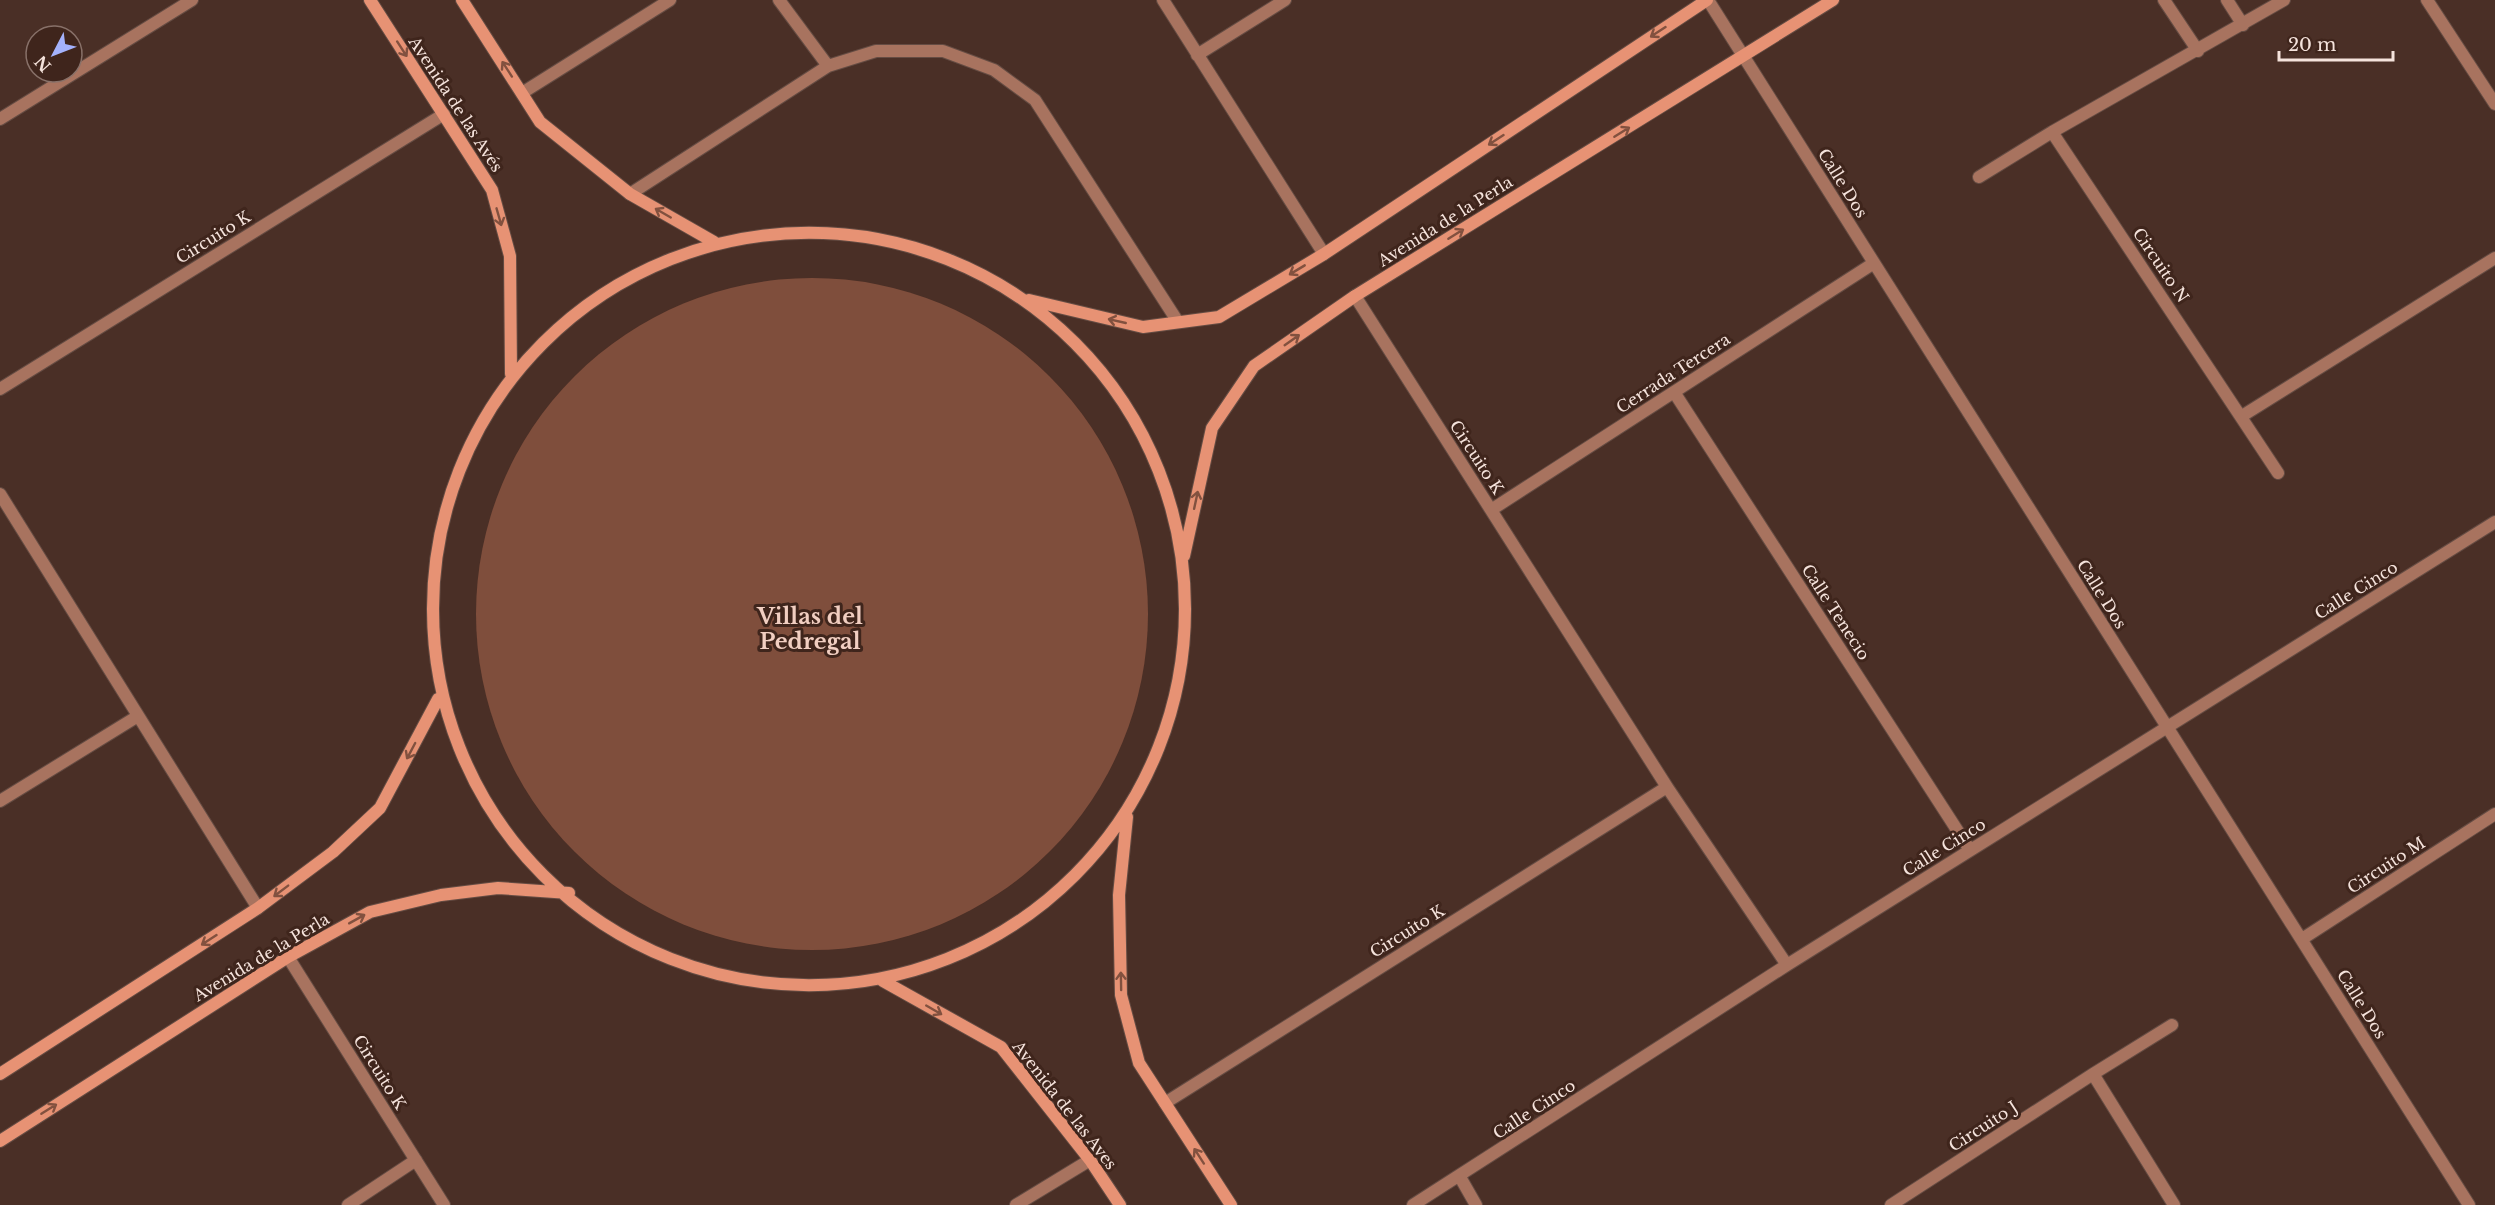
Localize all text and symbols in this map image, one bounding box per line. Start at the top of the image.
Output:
north arrow [24,24,84,84]
scale bar [2279,24,2393,62]
one-way arrow [1650,26,1667,38]
street label: Avenida de las Avés [404,32,507,176]
text: 20 m [2288,34,2336,56]
one-way arrow [396,40,408,57]
text: N [30,52,55,76]
one-way arrow [500,61,512,78]
one-way arrow [1613,125,1630,137]
one-way arrow [1488,134,1504,146]
street label: Calle Dos [1814,145,1872,221]
street label: Avenida de la Perla [1373,171,1516,271]
street label: Circuito K [172,206,254,268]
one-way arrow [494,207,505,226]
one-way arrow [655,207,672,219]
street label: Circuito N [2129,224,2193,306]
one-way arrow [1447,228,1464,240]
one-way arrow [1289,264,1306,276]
one-way arrow [1108,315,1127,326]
street label: Cerrada Tercera [1612,329,1734,417]
one-way arrow [1283,334,1300,346]
street label: Circuito K [1446,416,1509,498]
one-way arrow [1191,491,1202,511]
street label: Calle Dos [2073,556,2131,632]
street label: Calle Cinco [2311,557,2401,623]
street label: Calle Tenecio [1798,560,1874,664]
district label: Villas del Pedregal [756,603,863,655]
one-way arrow [405,741,416,759]
street label: Calle Cinco [1899,814,1989,880]
street label: Circuito M [2343,832,2429,898]
one-way arrow [273,885,289,897]
street label: Circuito K [1366,900,1448,962]
street label: Avenida de la Perla [189,908,333,1006]
one-way arrow [348,913,366,924]
one-way arrow [200,933,217,946]
street label: Calle Dos [2333,966,2391,1042]
one-way arrow [1115,972,1126,992]
one-way arrow [925,1004,942,1016]
street label: Circuito K [349,1031,411,1113]
street label: Avenida de las Aves [1008,1036,1121,1173]
street label: Calle Cinco [1489,1075,1579,1143]
street label: Circuito J [1945,1096,2021,1156]
one-way arrow [40,1103,57,1115]
one-way arrow [1193,1148,1205,1165]

